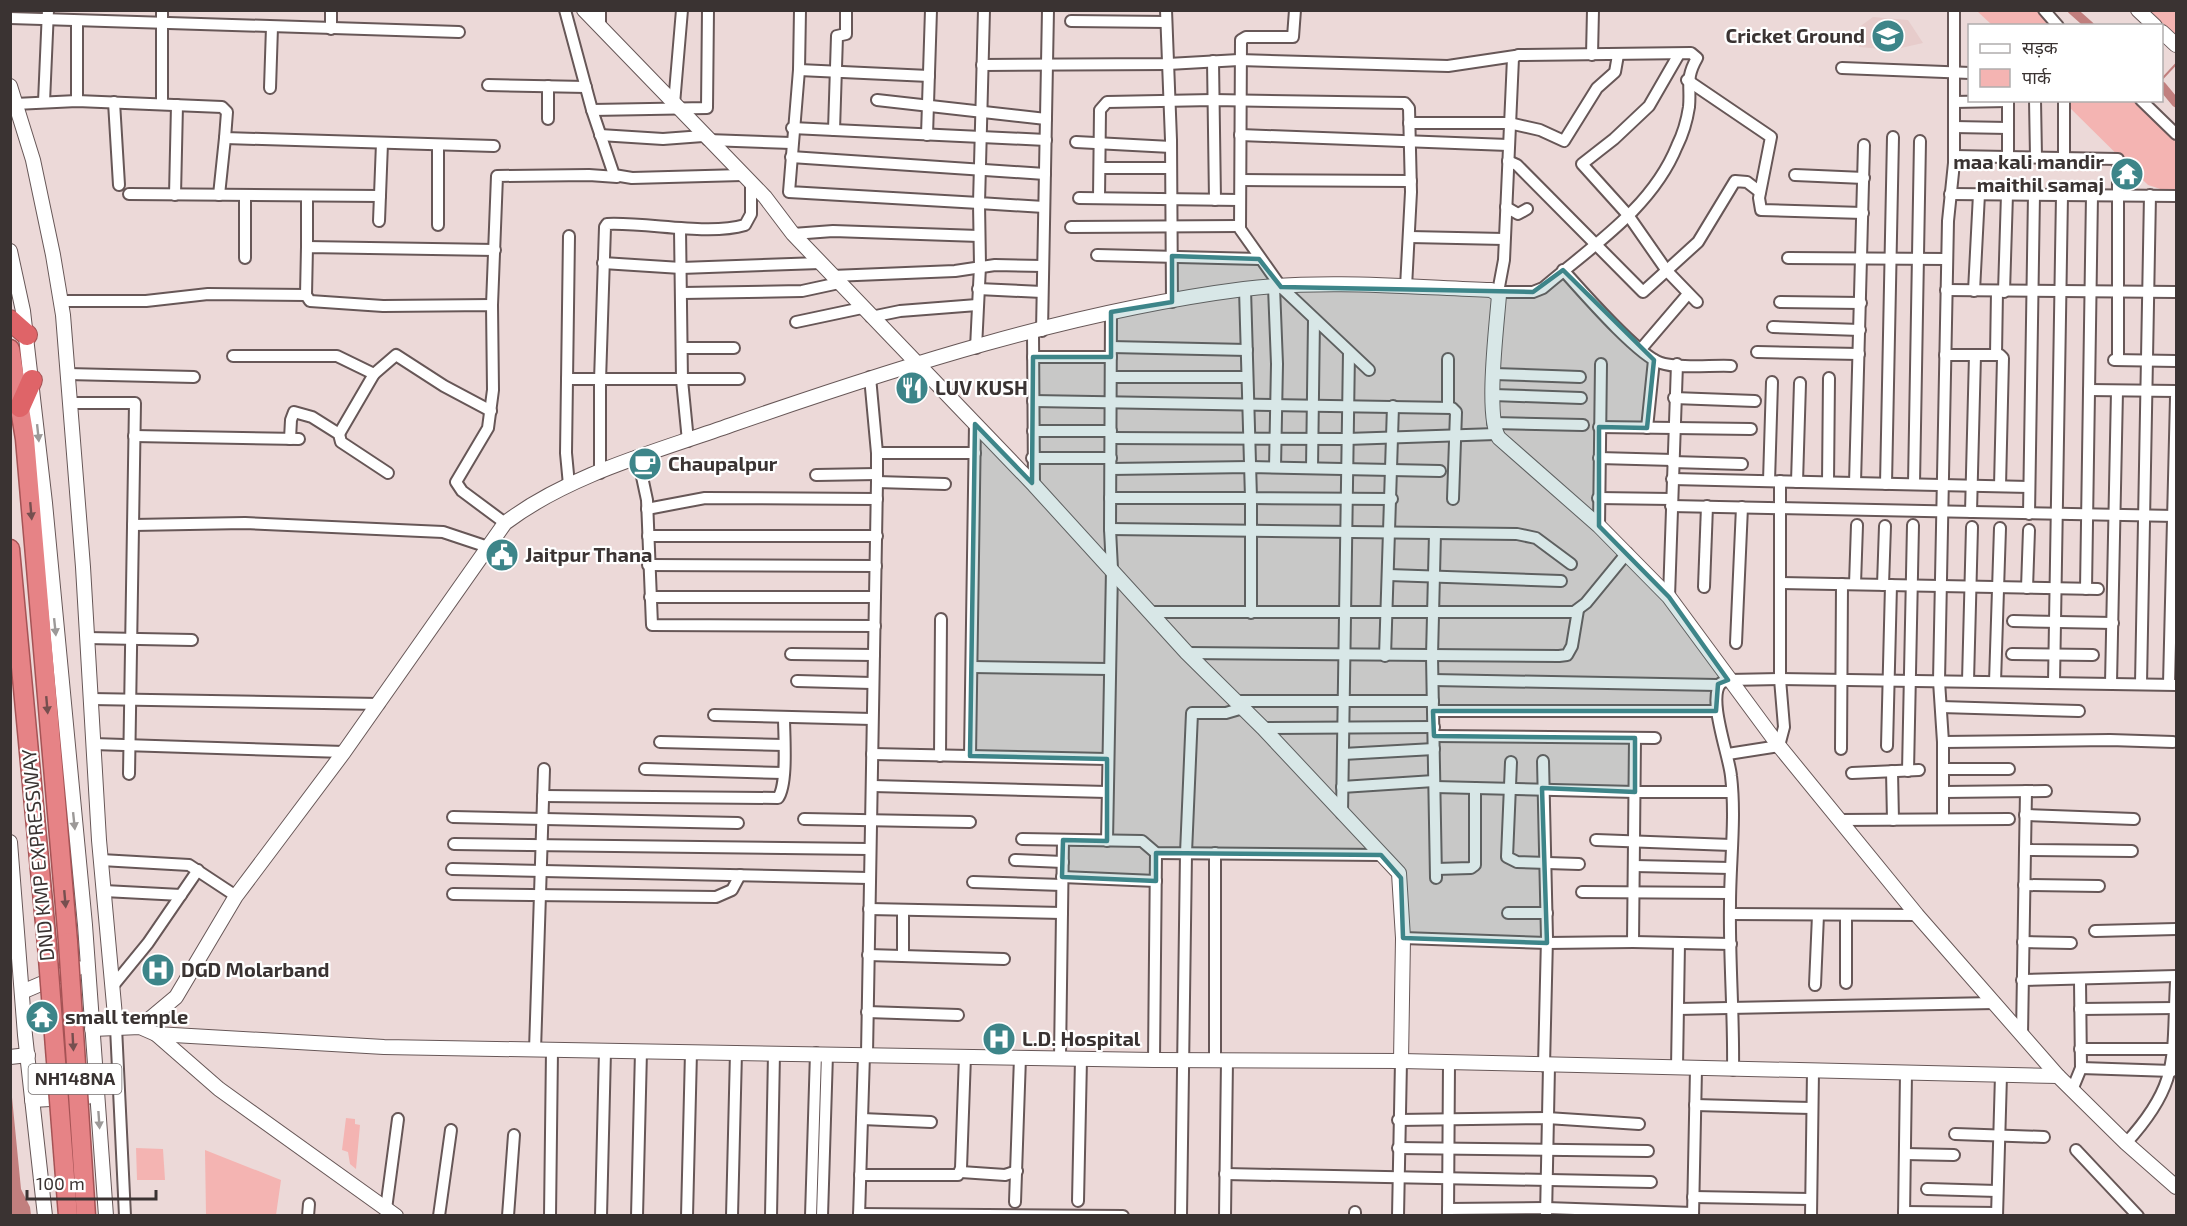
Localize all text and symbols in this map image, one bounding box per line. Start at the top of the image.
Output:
school or university icon: Cricket Ground [1870,18,1906,54]
place label: Cricket Ground [1725,23,1865,47]
legend [1968,24,2163,102]
text: सड़क [2022,36,2059,58]
text: पार्क [2022,66,2052,88]
place label: maa kali mandir maithil samaj [1953,149,2104,196]
temple icon: maa kali mandir maithil samaj [2109,156,2145,192]
restaurant icon: LUV KUSH [894,370,930,406]
place label: LUV KUSH [935,375,1028,399]
one-way arrow [33,424,43,443]
cafe icon: Chaupalpur [627,446,663,482]
place label: Chaupalpur [668,451,778,475]
one-way arrow [26,501,36,520]
public building icon: Jaitpur Thana [484,537,520,573]
place label: Jaitpur Thana [525,542,652,566]
one-way arrow [50,618,60,637]
one-way arrow [43,696,52,715]
street label: DND KMP EXPRESSWAY [16,747,58,962]
one-way arrow [69,812,79,831]
one-way arrow [60,890,70,909]
hospital icon: DGD Molarband [140,952,176,988]
place label: DGD Molarband [181,957,329,981]
temple icon: small temple [24,999,60,1035]
place label: small temple [65,1004,188,1028]
hospital icon: L.D. Hospital [981,1021,1017,1057]
place label: L.D. Hospital [1022,1026,1141,1050]
one-way arrow [69,1033,78,1052]
road number: NH148NA [28,1064,122,1094]
one-way arrow [94,1111,104,1130]
scale bar [27,1163,156,1201]
text: 100 m [36,1172,85,1194]

